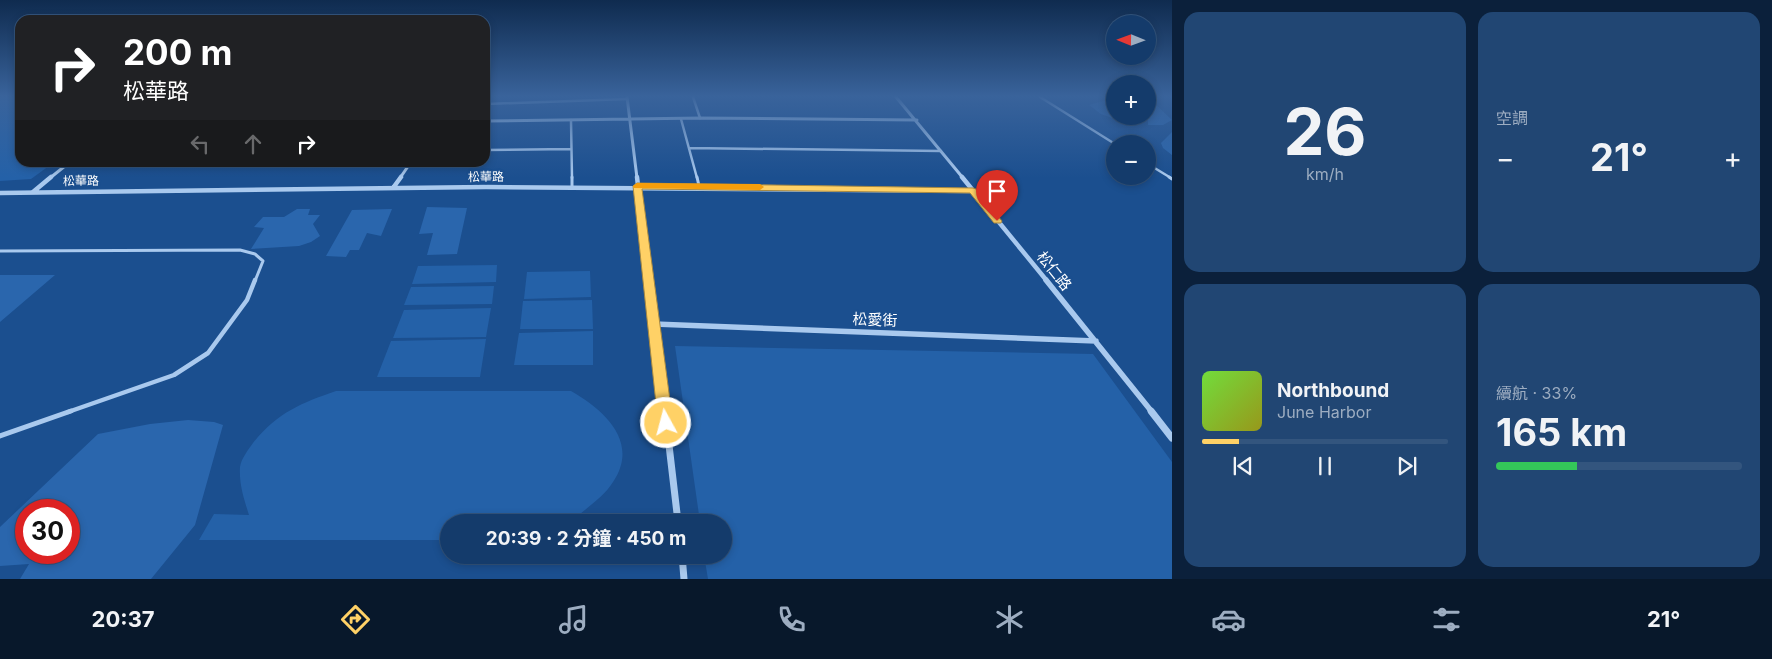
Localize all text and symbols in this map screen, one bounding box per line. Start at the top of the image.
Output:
north arrow [1106,15,1156,65]
map controls [1106,15,1156,185]
text: 200 m [123,31,232,73]
icon: right [40,35,105,100]
button: + [1106,75,1156,125]
text: 松華路 [123,78,189,104]
text: 26 [1283,92,1367,171]
text: 空調 [1496,108,1528,128]
icon: left [186,130,214,158]
icon: ahead [239,130,267,158]
icon: right [292,130,320,158]
text: 21° [1590,134,1648,180]
button: − [1106,135,1156,185]
text: − [1496,141,1515,175]
text: + [1723,141,1742,175]
text: km/h [1306,164,1344,184]
street label: 松華路 [468,169,504,184]
pin [976,170,1018,221]
street label: 松華路 [63,173,99,188]
icon: arrive [983,177,1011,205]
street label: 松仁路 [1033,247,1076,294]
street label: 松愛街 [852,309,898,330]
text: Northbound [1277,379,1389,402]
text: 續航 · 33% [1496,383,1577,403]
position arrow [639,396,691,448]
text: June Harbor [1277,402,1371,422]
text: 165 km [1496,409,1627,455]
icon: previous [1229,452,1257,480]
icon: pause [1311,452,1339,480]
icon: next [1393,452,1421,480]
speed limit sign: 30 [15,499,80,564]
text: 20:39 · 2 分鐘 · 450 m [486,527,686,550]
icon: directions [338,602,373,637]
icon: music [556,602,591,637]
icon: phone [774,602,809,637]
icon: climate [992,602,1027,637]
icon: car [1211,602,1246,637]
icon: filters [1429,602,1464,637]
text: 20:37 [92,606,155,632]
text: 21° [1647,606,1680,632]

